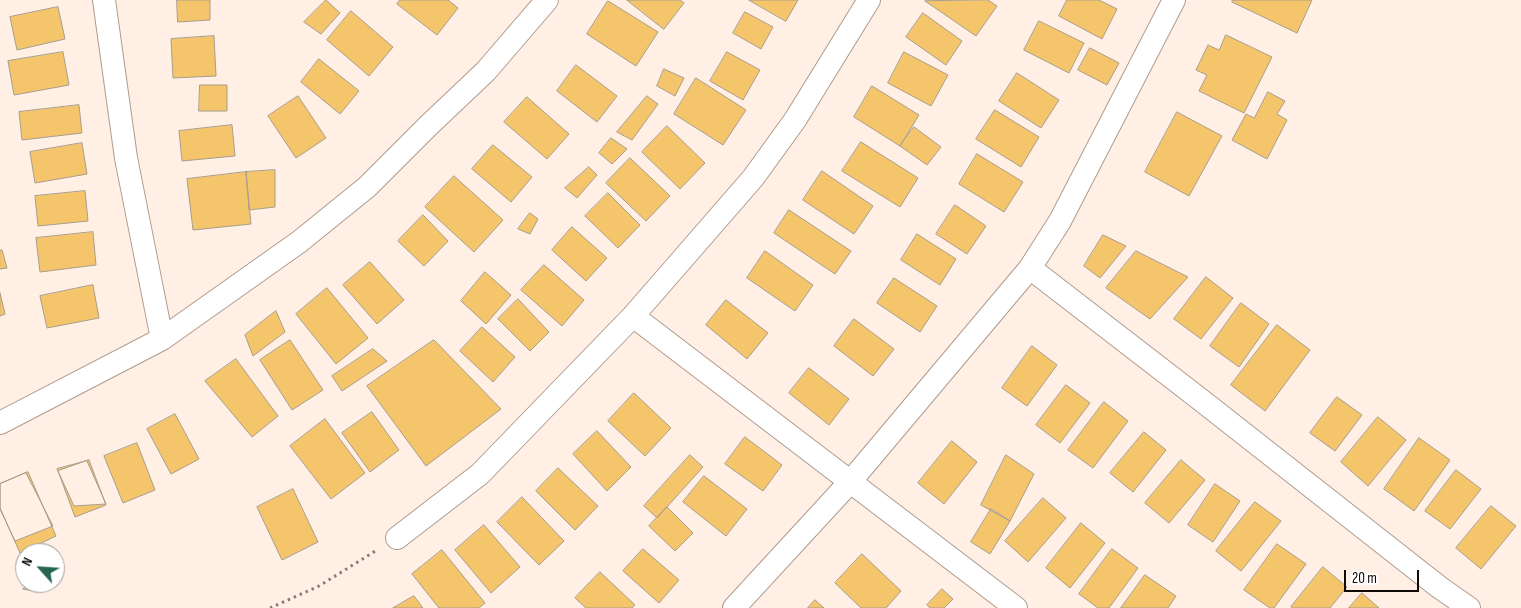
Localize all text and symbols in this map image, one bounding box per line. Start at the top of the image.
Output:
north arrow [15,543,65,593]
text: N [18,555,36,569]
scale bar [1346,560,1421,592]
text: 20 m [1352,569,1377,588]

